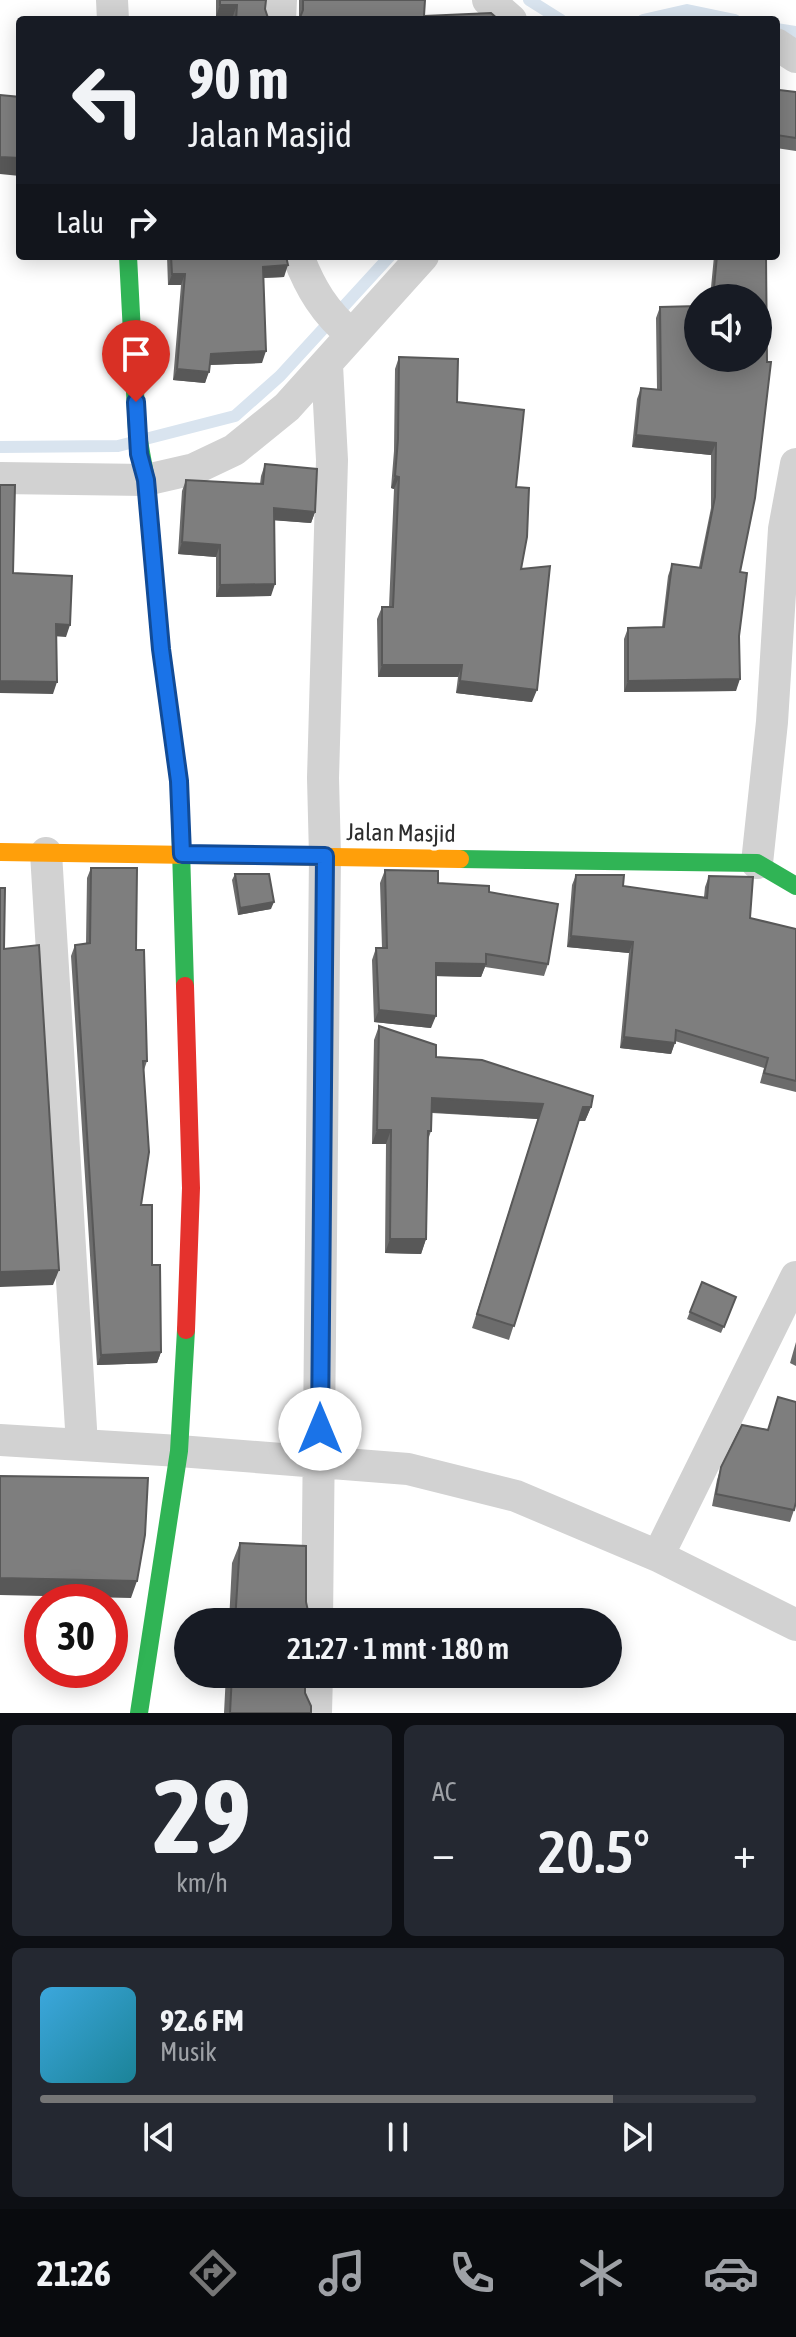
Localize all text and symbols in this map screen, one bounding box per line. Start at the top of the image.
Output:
text: 90 m [188,47,289,111]
icon: left [56,48,160,152]
text: Jalan Masjid [188,113,352,155]
icon: right [120,200,164,244]
text: Lalu [56,205,104,239]
map controls [684,284,772,372]
button: sound [684,284,772,372]
pin [102,320,170,402]
icon: arrive [114,332,158,376]
street label: Jalan Masjid [346,818,456,847]
position arrow [278,1387,362,1471]
speed limit sign: 30 [24,1584,128,1688]
text: 21:27 · 1 mnt · 180 m [287,1631,509,1665]
text: 29 [153,1756,251,1875]
text: AC [432,1777,456,1807]
text: 20.5° [538,1817,650,1886]
text: − [432,1827,455,1877]
text: + [733,1827,756,1877]
text: km/h [176,1868,228,1898]
text: 92.6 FM [160,2003,244,2037]
text: Musik [160,2037,217,2067]
icon: previous [137,2115,181,2159]
icon: pause [376,2115,420,2159]
icon: next [615,2115,659,2159]
icon: directions [185,2245,241,2301]
icon: music [314,2245,370,2301]
icon: phone [444,2245,500,2301]
icon: climate [573,2245,629,2301]
icon: car [703,2245,759,2301]
text: 21:26 [37,2252,111,2294]

